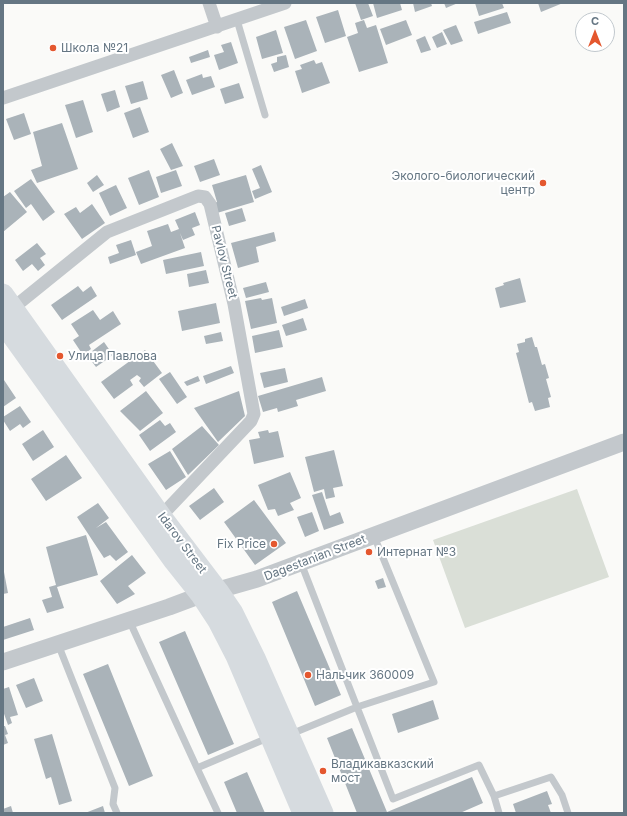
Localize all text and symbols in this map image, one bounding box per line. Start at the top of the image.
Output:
north arrow [575,12,615,52]
text: С [591,14,599,28]
place label: Школа №21 [61,41,128,55]
marker: Школа №21 [48,43,58,53]
place label: Эколого-биологический центр [391,169,535,197]
marker: Эколого-биологический центр [538,178,548,188]
street label: Pavlov Street [208,224,240,300]
place label: Улица Павлова [68,349,157,363]
marker: Улица Павлова [55,351,65,361]
street label: Idarov Street [154,510,210,576]
street label: Dagestanian Street [262,532,368,584]
place label: Fix Price [217,537,266,551]
marker: Fix Price [269,539,279,549]
place label: Интернат №3 [377,545,456,559]
marker: Интернат №3 [364,547,374,557]
place label: Нальчик 360009 [316,668,414,682]
marker: Нальчик 360009 [303,670,313,680]
place label: Владикавказский мост [331,757,434,785]
marker: Владикавказский мост [318,766,328,776]

